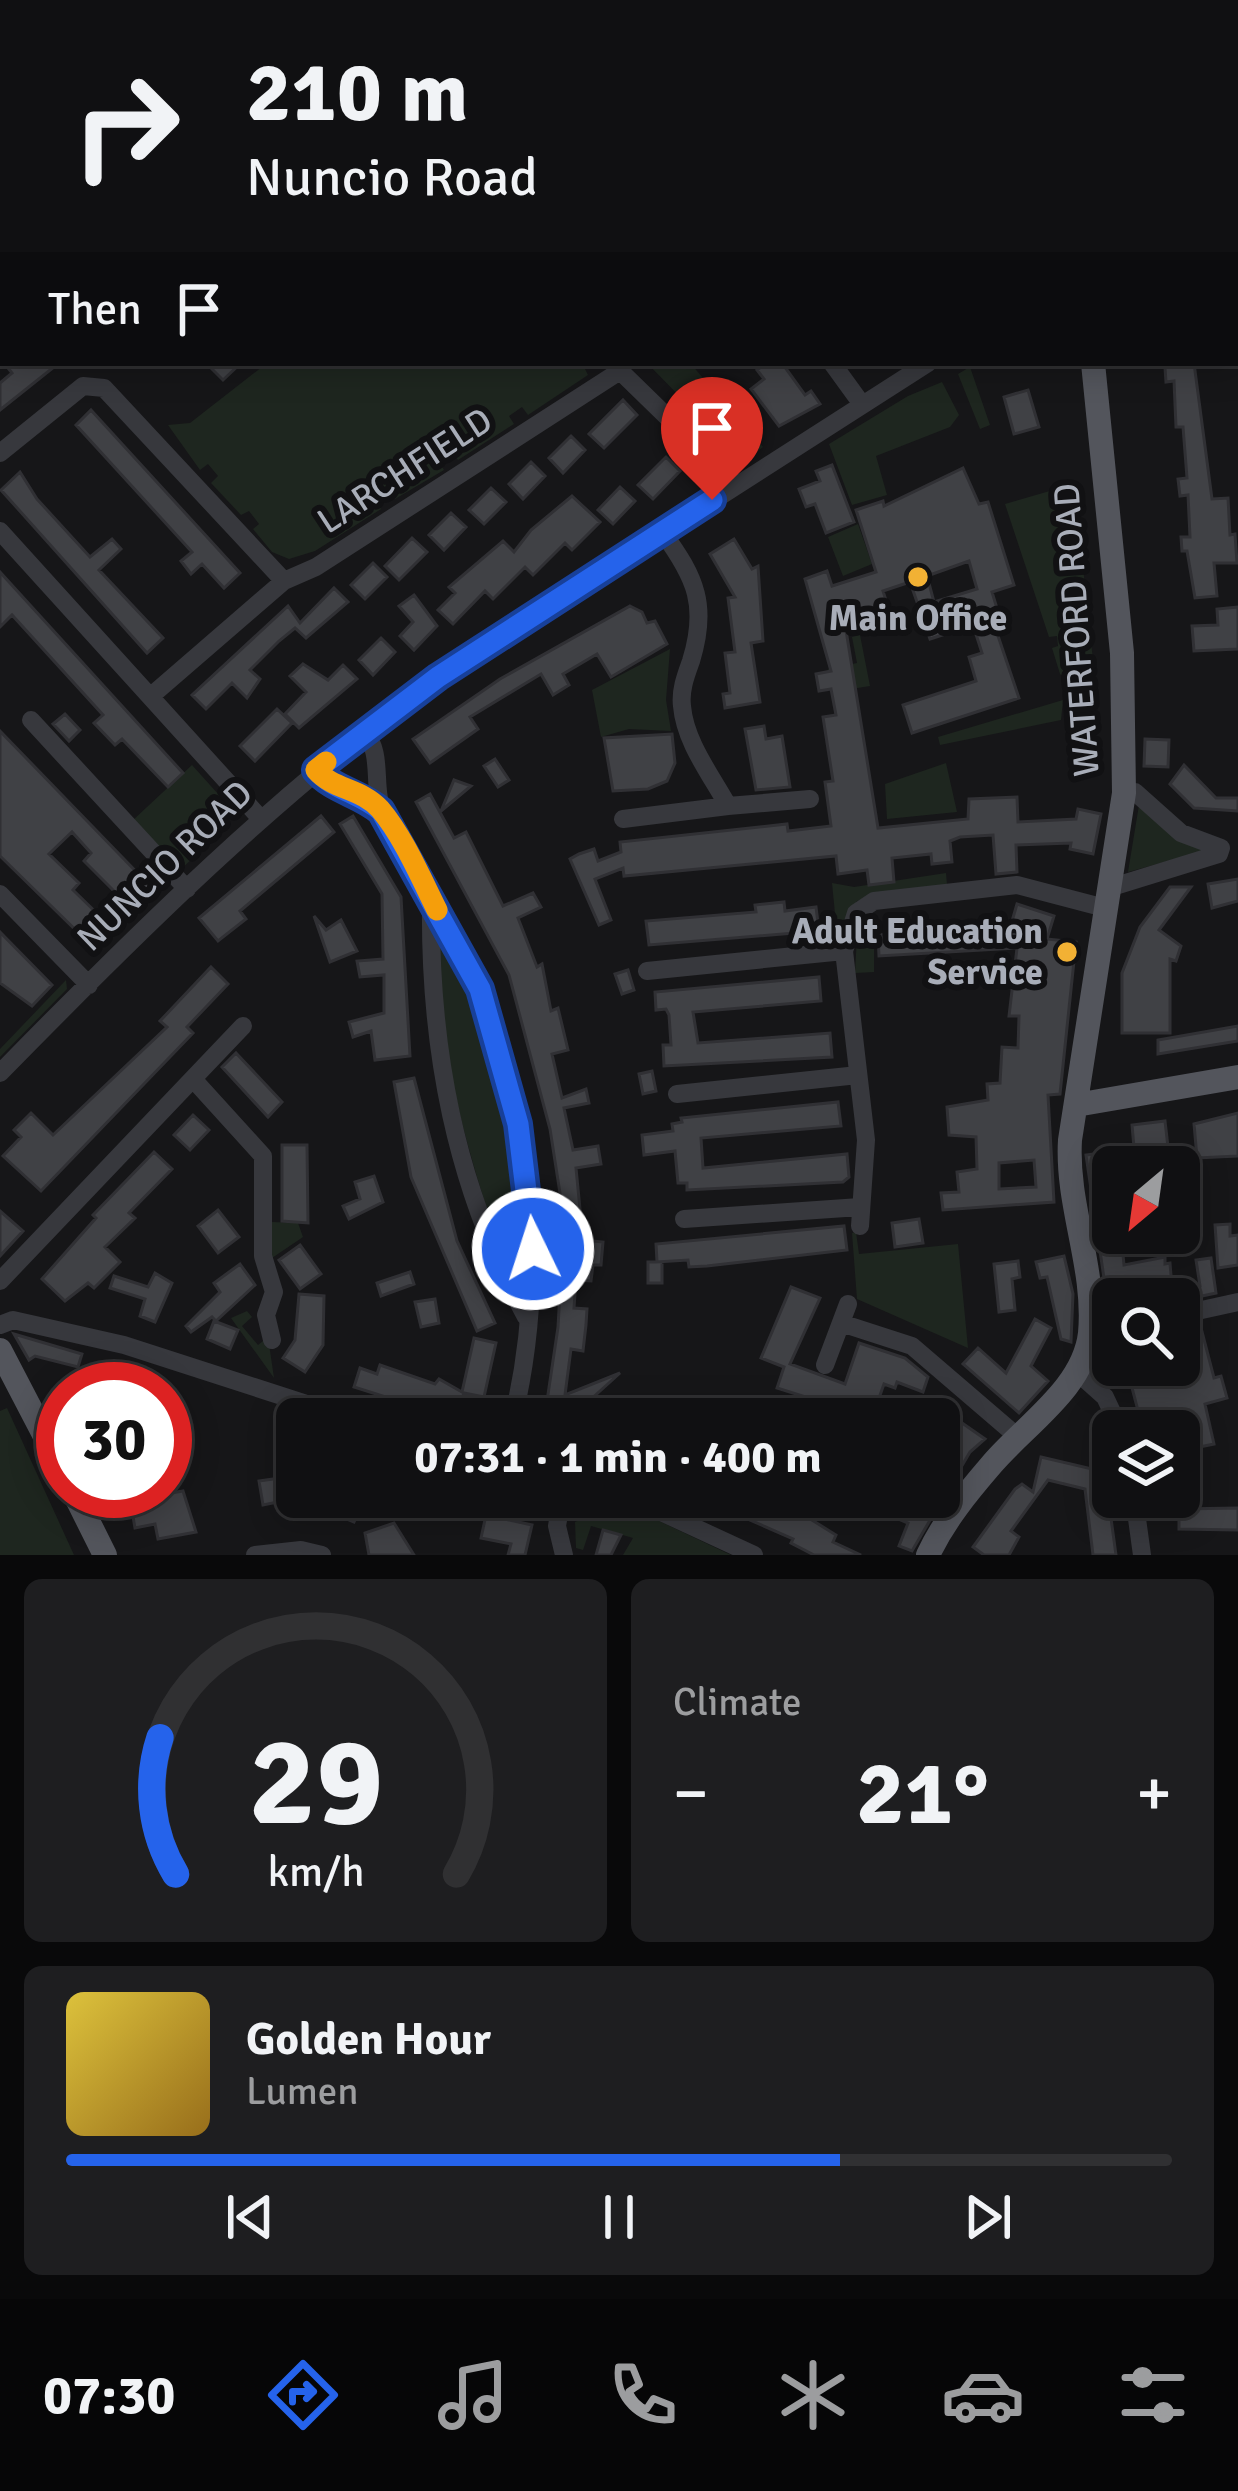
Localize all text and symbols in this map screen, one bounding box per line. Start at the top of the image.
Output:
text: 210 m [246,41,468,145]
icon: right [48,48,204,204]
text: Nuncio Road [246,144,538,211]
icon: arrive [166,276,232,342]
text: Then [48,282,142,337]
pin [661,377,763,500]
icon: arrive [679,395,745,461]
street label: LARCHFIELD [309,398,501,544]
street label: WATERFORD ROAD [1044,482,1110,778]
marker: Main Office [905,564,931,590]
place label: Main Office [829,596,1007,641]
street label: NUNCIO ROAD [68,771,262,961]
place label: Adult Education Service [792,909,1043,995]
marker: Adult Education Service [1054,939,1080,965]
north arrow [1092,1146,1200,1254]
map controls [1092,1146,1200,1518]
position arrow [470,1186,596,1312]
button: search [1092,1278,1200,1386]
speed limit sign: 30 [36,1362,192,1518]
button: layers [1092,1410,1200,1518]
text: 07:31 · 1 min · 400 m [414,1430,822,1485]
text: Climate [673,1678,802,1726]
text: 29 [248,1706,383,1859]
text: 21° [856,1738,989,1849]
text: − [673,1753,709,1834]
text: + [1136,1753,1172,1834]
text: km/h [267,1845,364,1898]
text: Golden Hour [246,2012,491,2067]
text: Lumen [246,2067,359,2115]
icon: previous [217,2184,283,2250]
icon: pause [586,2184,652,2250]
icon: next [955,2184,1021,2250]
icon: directions [261,2353,345,2437]
icon: music [431,2353,515,2437]
icon: phone [601,2353,685,2437]
icon: climate [771,2353,855,2437]
icon: car [941,2353,1025,2437]
icon: filters [1111,2353,1195,2437]
text: 07:30 [43,2362,176,2429]

